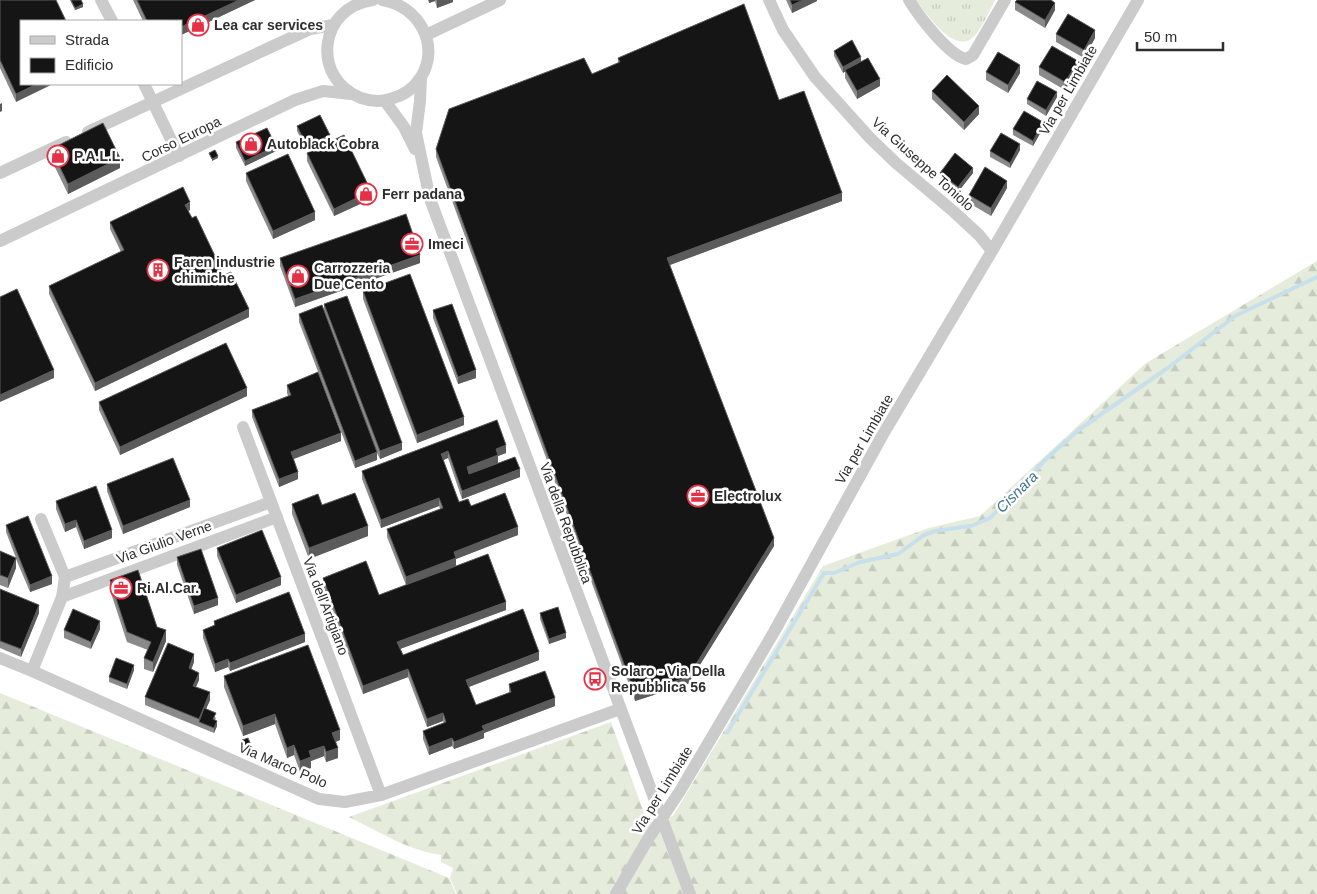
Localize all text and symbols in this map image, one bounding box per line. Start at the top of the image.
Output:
shop icon: Lea car services [186,13,210,37]
place label: Lea car services [214,17,323,33]
legend [20,20,182,85]
scale bar [1137,20,1223,52]
text: 50 m [1144,28,1177,45]
text: Strada [65,31,110,48]
street label: Via per Limbiate [1036,42,1100,138]
text: Edificio [65,56,113,73]
street label: Corso Europa [139,113,224,165]
street label: Via Giuseppe Toniolo [869,114,977,214]
shop icon: Autoblack Cobra [239,132,263,156]
place label: Autoblack Cobra [267,136,379,152]
shop icon: P.A.L.L. [46,144,70,168]
place label: P.A.L.L. [74,148,124,164]
shop icon: Ferr padana [354,182,378,206]
place label: Ferr padana [382,186,462,202]
office icon: Imeci [400,232,424,256]
place label: Imeci [428,236,464,252]
place label: Faren industrie chimiche [174,254,275,286]
building icon: Faren industrie chimiche [146,258,170,282]
place label: Carrozzeria Due Cento [314,260,390,292]
shop icon: Carrozzeria Due Cento [286,264,310,288]
street label: Via per Limbiate [832,391,896,487]
street label: Via della Repubblica [537,460,595,586]
water label: Cisnara [992,467,1041,516]
office icon: Electrolux [686,484,710,508]
place label: Electrolux [714,488,782,504]
street label: Via Giulio Verne [114,517,214,567]
street label: Via dell'Artigiano [300,555,352,657]
office icon: Ri.Al.Car. [109,576,133,600]
place label: Ri.Al.Car. [137,580,199,596]
place label: Solaro - Via Della Repubblica 56 [611,663,725,695]
bus stop icon: Solaro - Via Della Repubblica 56 [583,667,607,691]
street label: Via Marco Polo [236,739,330,791]
street label: Via per Limbiate [628,743,696,837]

